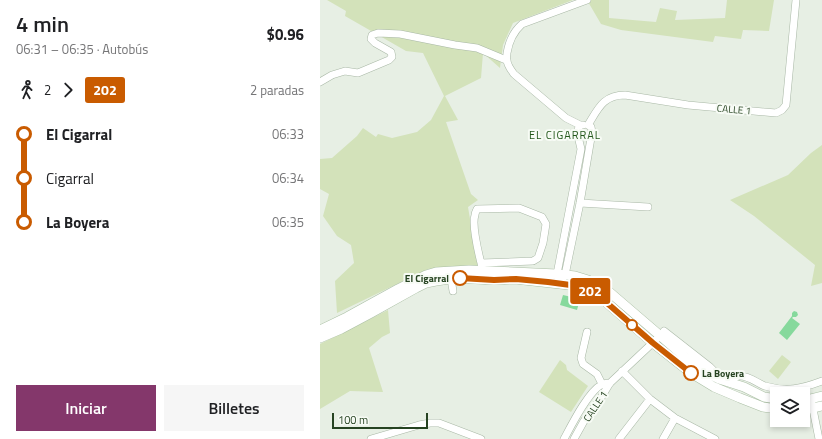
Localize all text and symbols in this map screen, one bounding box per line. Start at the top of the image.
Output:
text: 4 min [16,7,69,41]
text: $0.96 [267,23,304,46]
text: 06:31 – 06:35 · Autobús [16,39,148,59]
icon: walk [16,79,38,101]
icon: forward [57,79,79,101]
text: 202 [93,79,117,100]
text: 2 [44,80,51,100]
text: 2 paradas [250,80,304,100]
street label: CALLE 1 [716,101,752,118]
text: El Cigarral [46,123,112,146]
text: 06:33 [272,124,304,144]
district label: EL CIGARRAL [529,127,601,143]
text: Cigarral [46,167,94,190]
text: 06:34 [272,168,304,188]
text: La Boyera [46,211,109,234]
text: 06:35 [272,212,304,232]
marker: El Cigarral [452,270,468,286]
place label: El Cigarral [405,271,449,286]
line badge: 202 [567,278,613,304]
text: 202 [578,280,602,301]
unlabelled marker [626,319,638,331]
marker: La Boyera [683,365,699,381]
place label: La Boyera [702,366,744,381]
button: Iniciar [16,385,156,431]
button: Billetes [164,385,304,431]
map controls [770,387,810,427]
button: layers [770,387,810,427]
street label: CALLE 1 [580,388,611,425]
scale bar [332,411,428,430]
text: 100 m [338,412,368,428]

